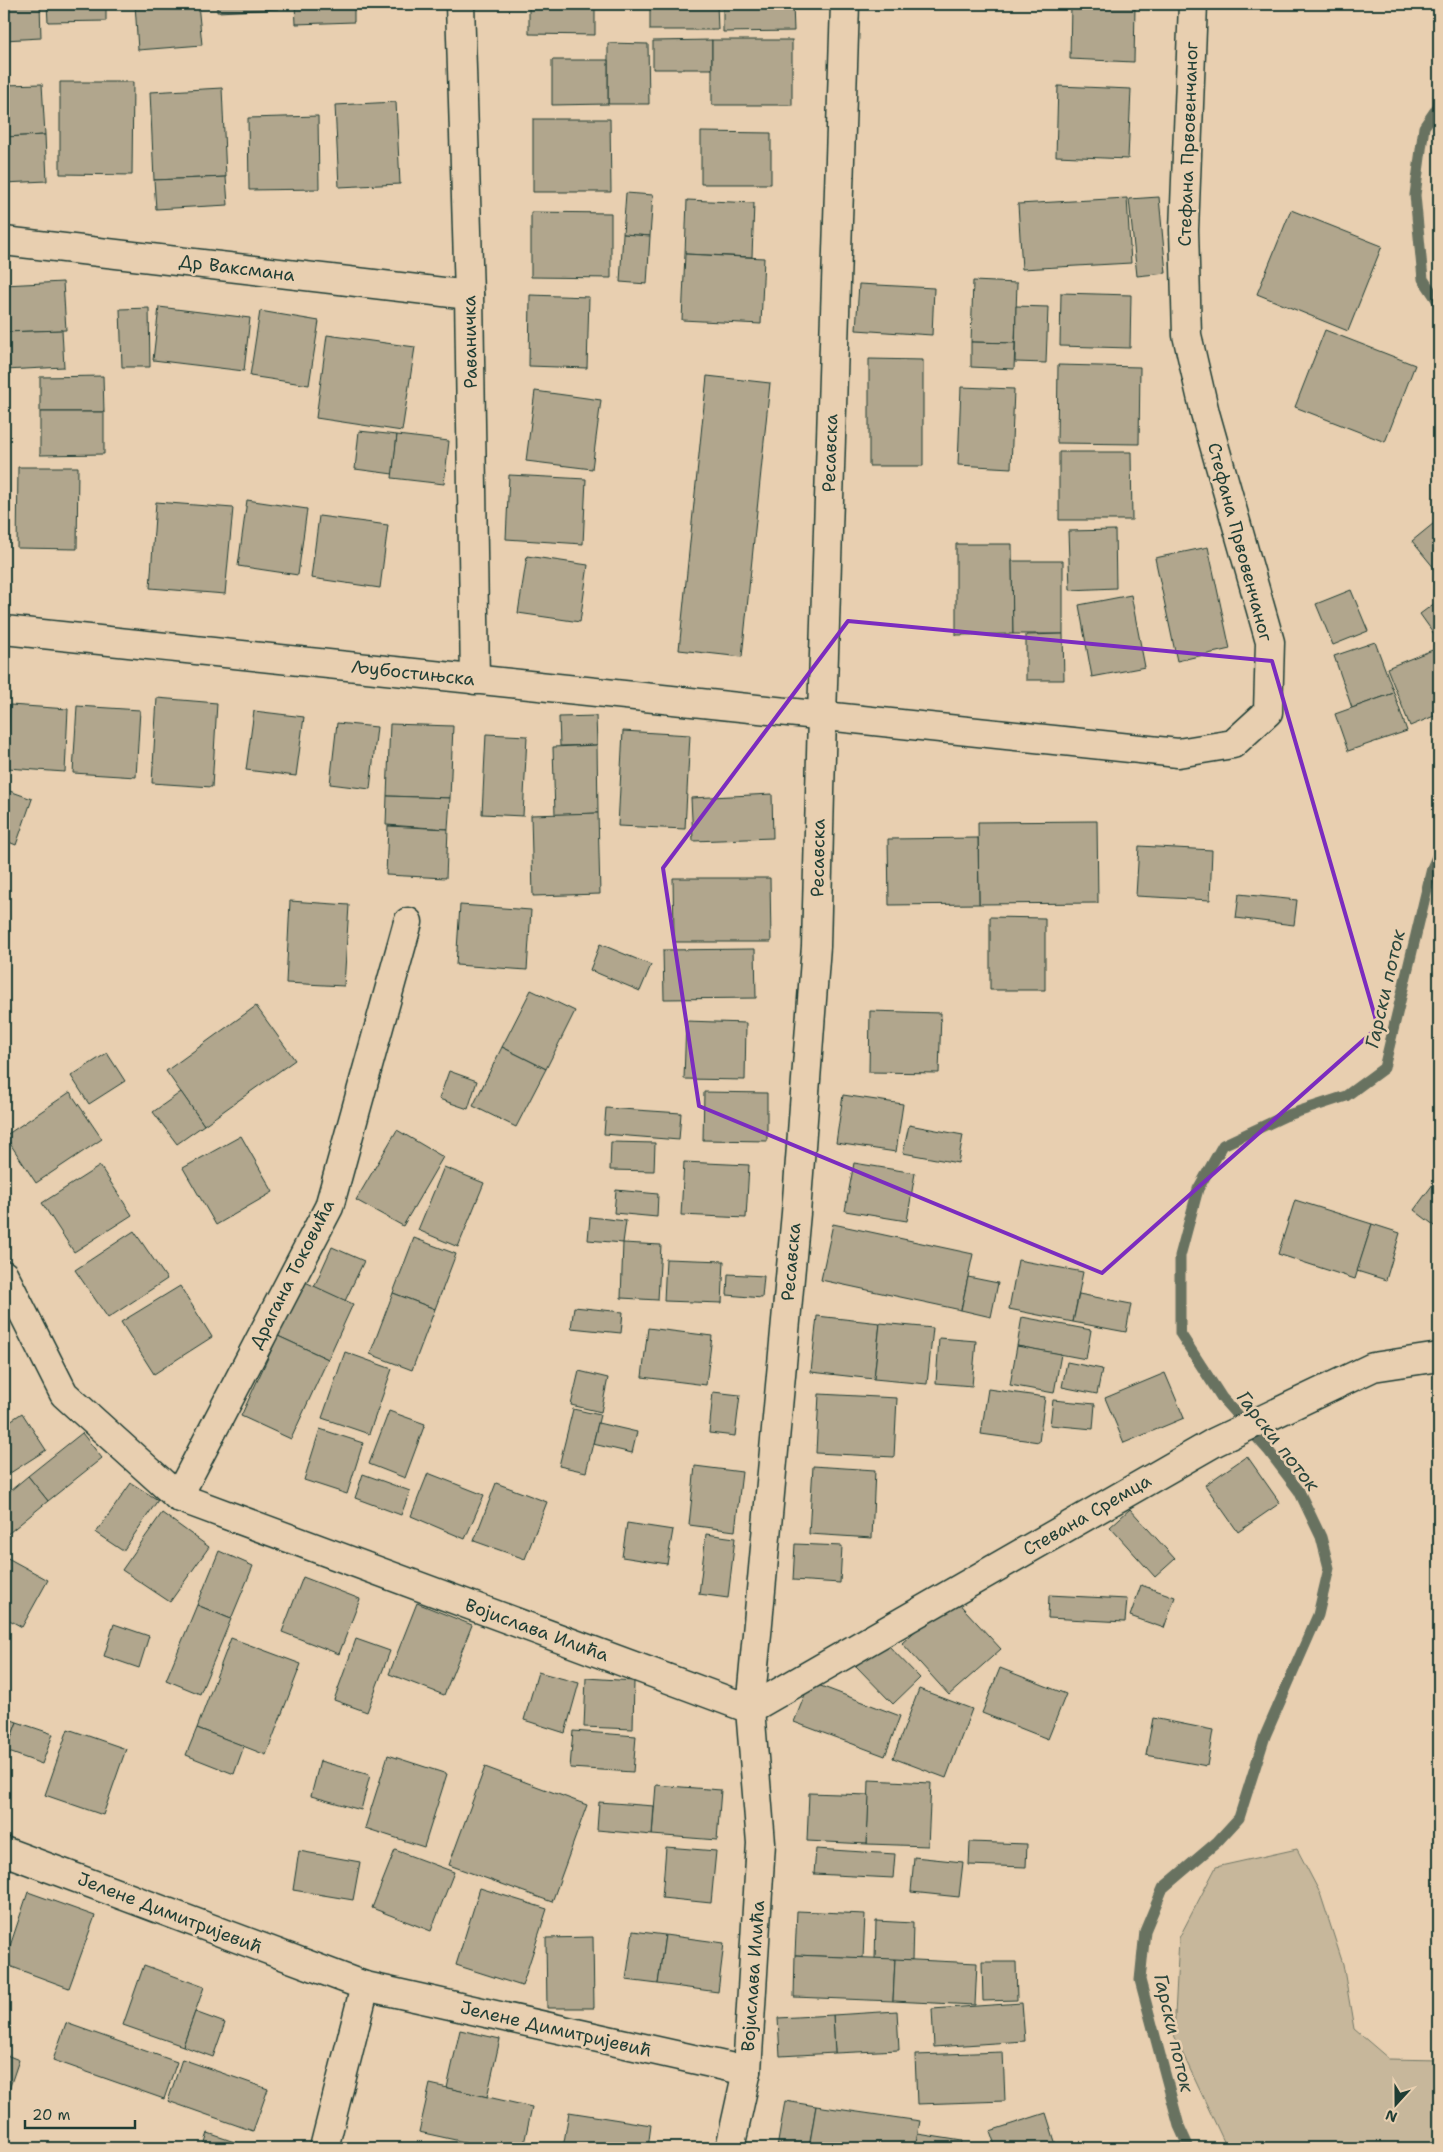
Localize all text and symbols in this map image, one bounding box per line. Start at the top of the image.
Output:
street label: Стефана Првовенчаног [1172,41,1204,247]
street label: Др Ваксмана [178,249,296,287]
street label: Раваничка [457,295,483,389]
street label: Ресавска [817,413,843,493]
street label: Стефана Првовенчаног [1202,440,1278,644]
street label: Љубостињска [350,655,476,691]
street label: Ресавска [805,819,831,897]
water label: Гарски поток [1359,926,1411,1051]
street label: Драгана Токовића [244,1195,340,1353]
street label: Ресавска [776,1222,806,1302]
water label: Гарски поток [1231,1386,1326,1497]
street label: Стевана Сремца [1018,1468,1156,1562]
street label: Војислава Илића [462,1593,612,1667]
street label: Јелене Димитријевић [74,1867,266,1959]
street label: Војислава Илића [736,1900,770,2052]
water label: Гарски поток [1148,1971,1200,2096]
street label: Јелене Димитријевић [458,1995,654,2063]
north arrow [1370,2080,1420,2130]
scale bar [25,2097,135,2129]
text: 20 m [32,2105,71,2125]
text: N [1383,2106,1400,2127]

